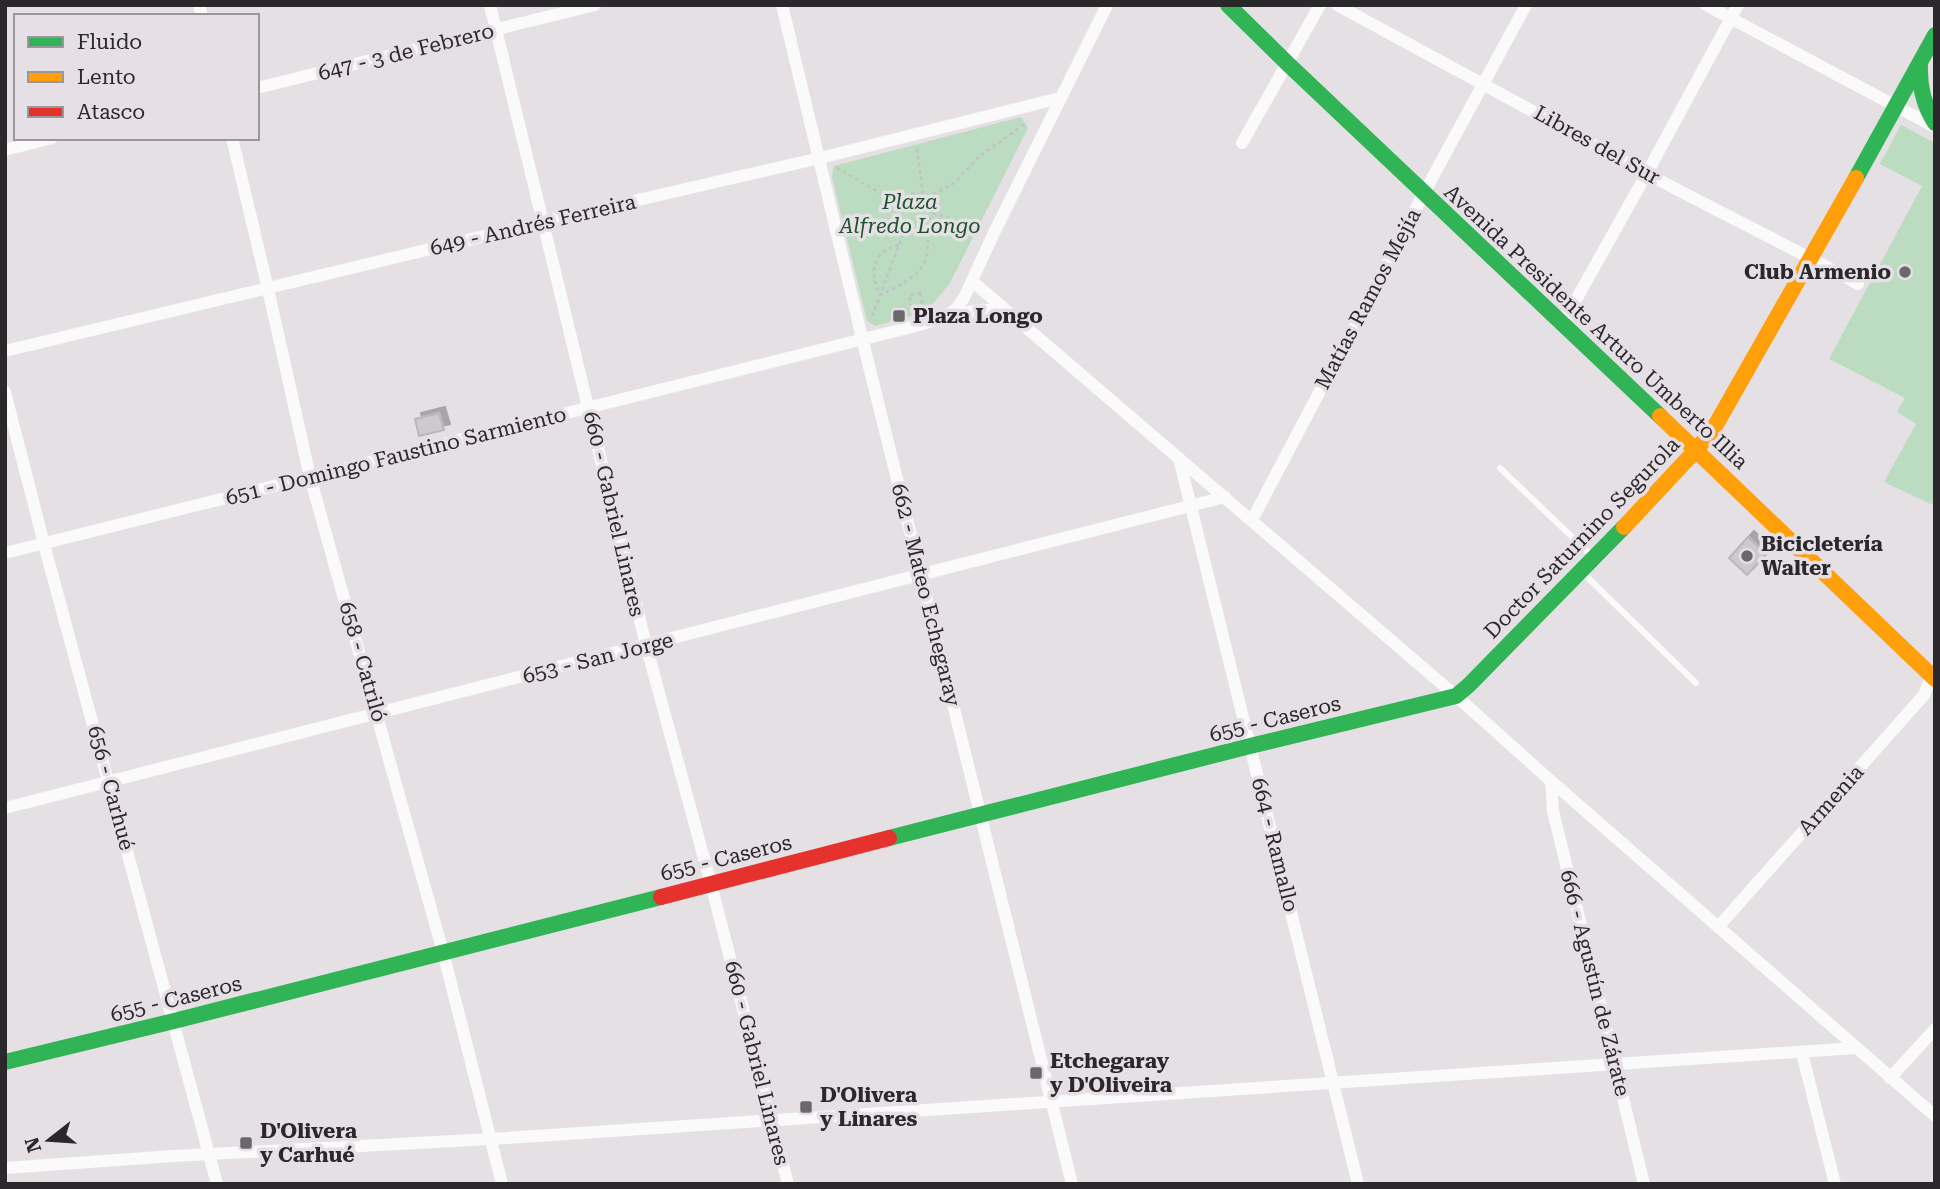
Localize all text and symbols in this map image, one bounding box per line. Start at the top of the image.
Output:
legend [14,14,259,140]
street label: 647 - 3 de Febrero [316,19,496,85]
text: Fluido [77,30,142,54]
text: Lento [77,65,136,89]
text: Atasco [77,100,145,124]
street label: Libres del Sur [1530,101,1664,190]
street label: Avenida Presidente Arturo Umberto Illia [1439,180,1753,475]
street label: 649 - Andrés Ferreira [428,190,639,260]
park label: Plaza Alfredo Longo [838,190,980,238]
street label: Matías Ramos Mejía [1310,204,1426,393]
place label: Club Armenio [1744,260,1891,284]
marker: Club Armenio [1897,264,1913,280]
place label: Plaza Longo [913,304,1043,328]
marker: Plaza Longo [891,308,907,324]
street label: 651 - Domingo Faustino Sarmiento [223,402,569,510]
street label: 660 - Gabriel Linares [579,409,649,619]
street label: Doctor Saturnino Segurola [1479,432,1685,644]
street label: 662 - Mateo Echegaray [887,481,965,709]
place label: Bicicletería Walter [1761,532,1884,580]
marker: Bicicletería Walter [1739,548,1755,564]
street label: 658 - Catriló [334,599,392,725]
street label: 653 - San Jorge [520,628,676,688]
street label: 655 - Caseros [1207,691,1343,747]
street label: 656 - Carhué [83,723,139,853]
street label: Armenia [1793,760,1869,840]
street label: 664 - Ramallo [1247,775,1303,915]
street label: 655 - Caseros [658,830,794,886]
street label: 666 - Agustín de Zárate [1555,867,1635,1099]
street label: 660 - Gabriel Linares [720,958,794,1168]
street label: 655 - Caseros [108,971,244,1027]
place label: Etchegaray y D'Oliveira [1050,1049,1173,1097]
marker: Etchegaray y D'Oliveira [1028,1065,1044,1081]
place label: D'Olivera y Linares [820,1083,918,1131]
marker: D'Olivera y Linares [798,1099,814,1115]
north arrow [14,1105,84,1175]
place label: D'Olivera y Carhué [260,1119,358,1167]
text: N [20,1134,46,1155]
marker: D'Olivera y Carhué [238,1135,254,1151]

